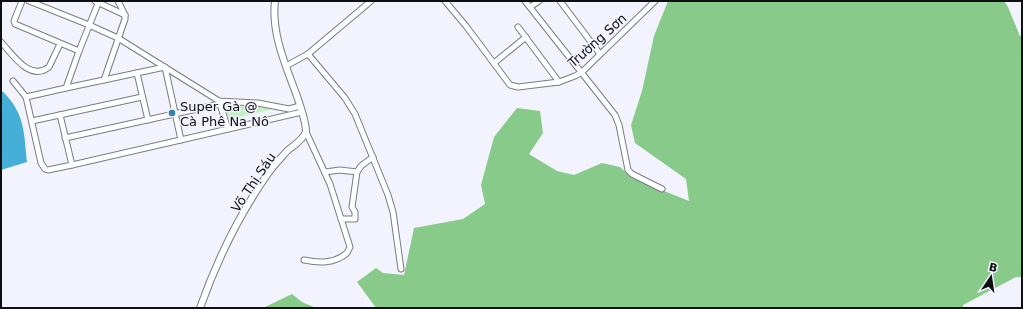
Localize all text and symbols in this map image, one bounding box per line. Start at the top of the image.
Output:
street label: Trường Sơn [565,10,629,71]
place label: Super Gà @ Cà Phê Na Nô [180,99,269,129]
marker: Super Gà @ Cà Phê Na Nô [167,108,177,118]
street label: Võ Thị Sáu [228,150,279,215]
north arrow [971,257,1011,297]
text: B [988,260,999,275]

